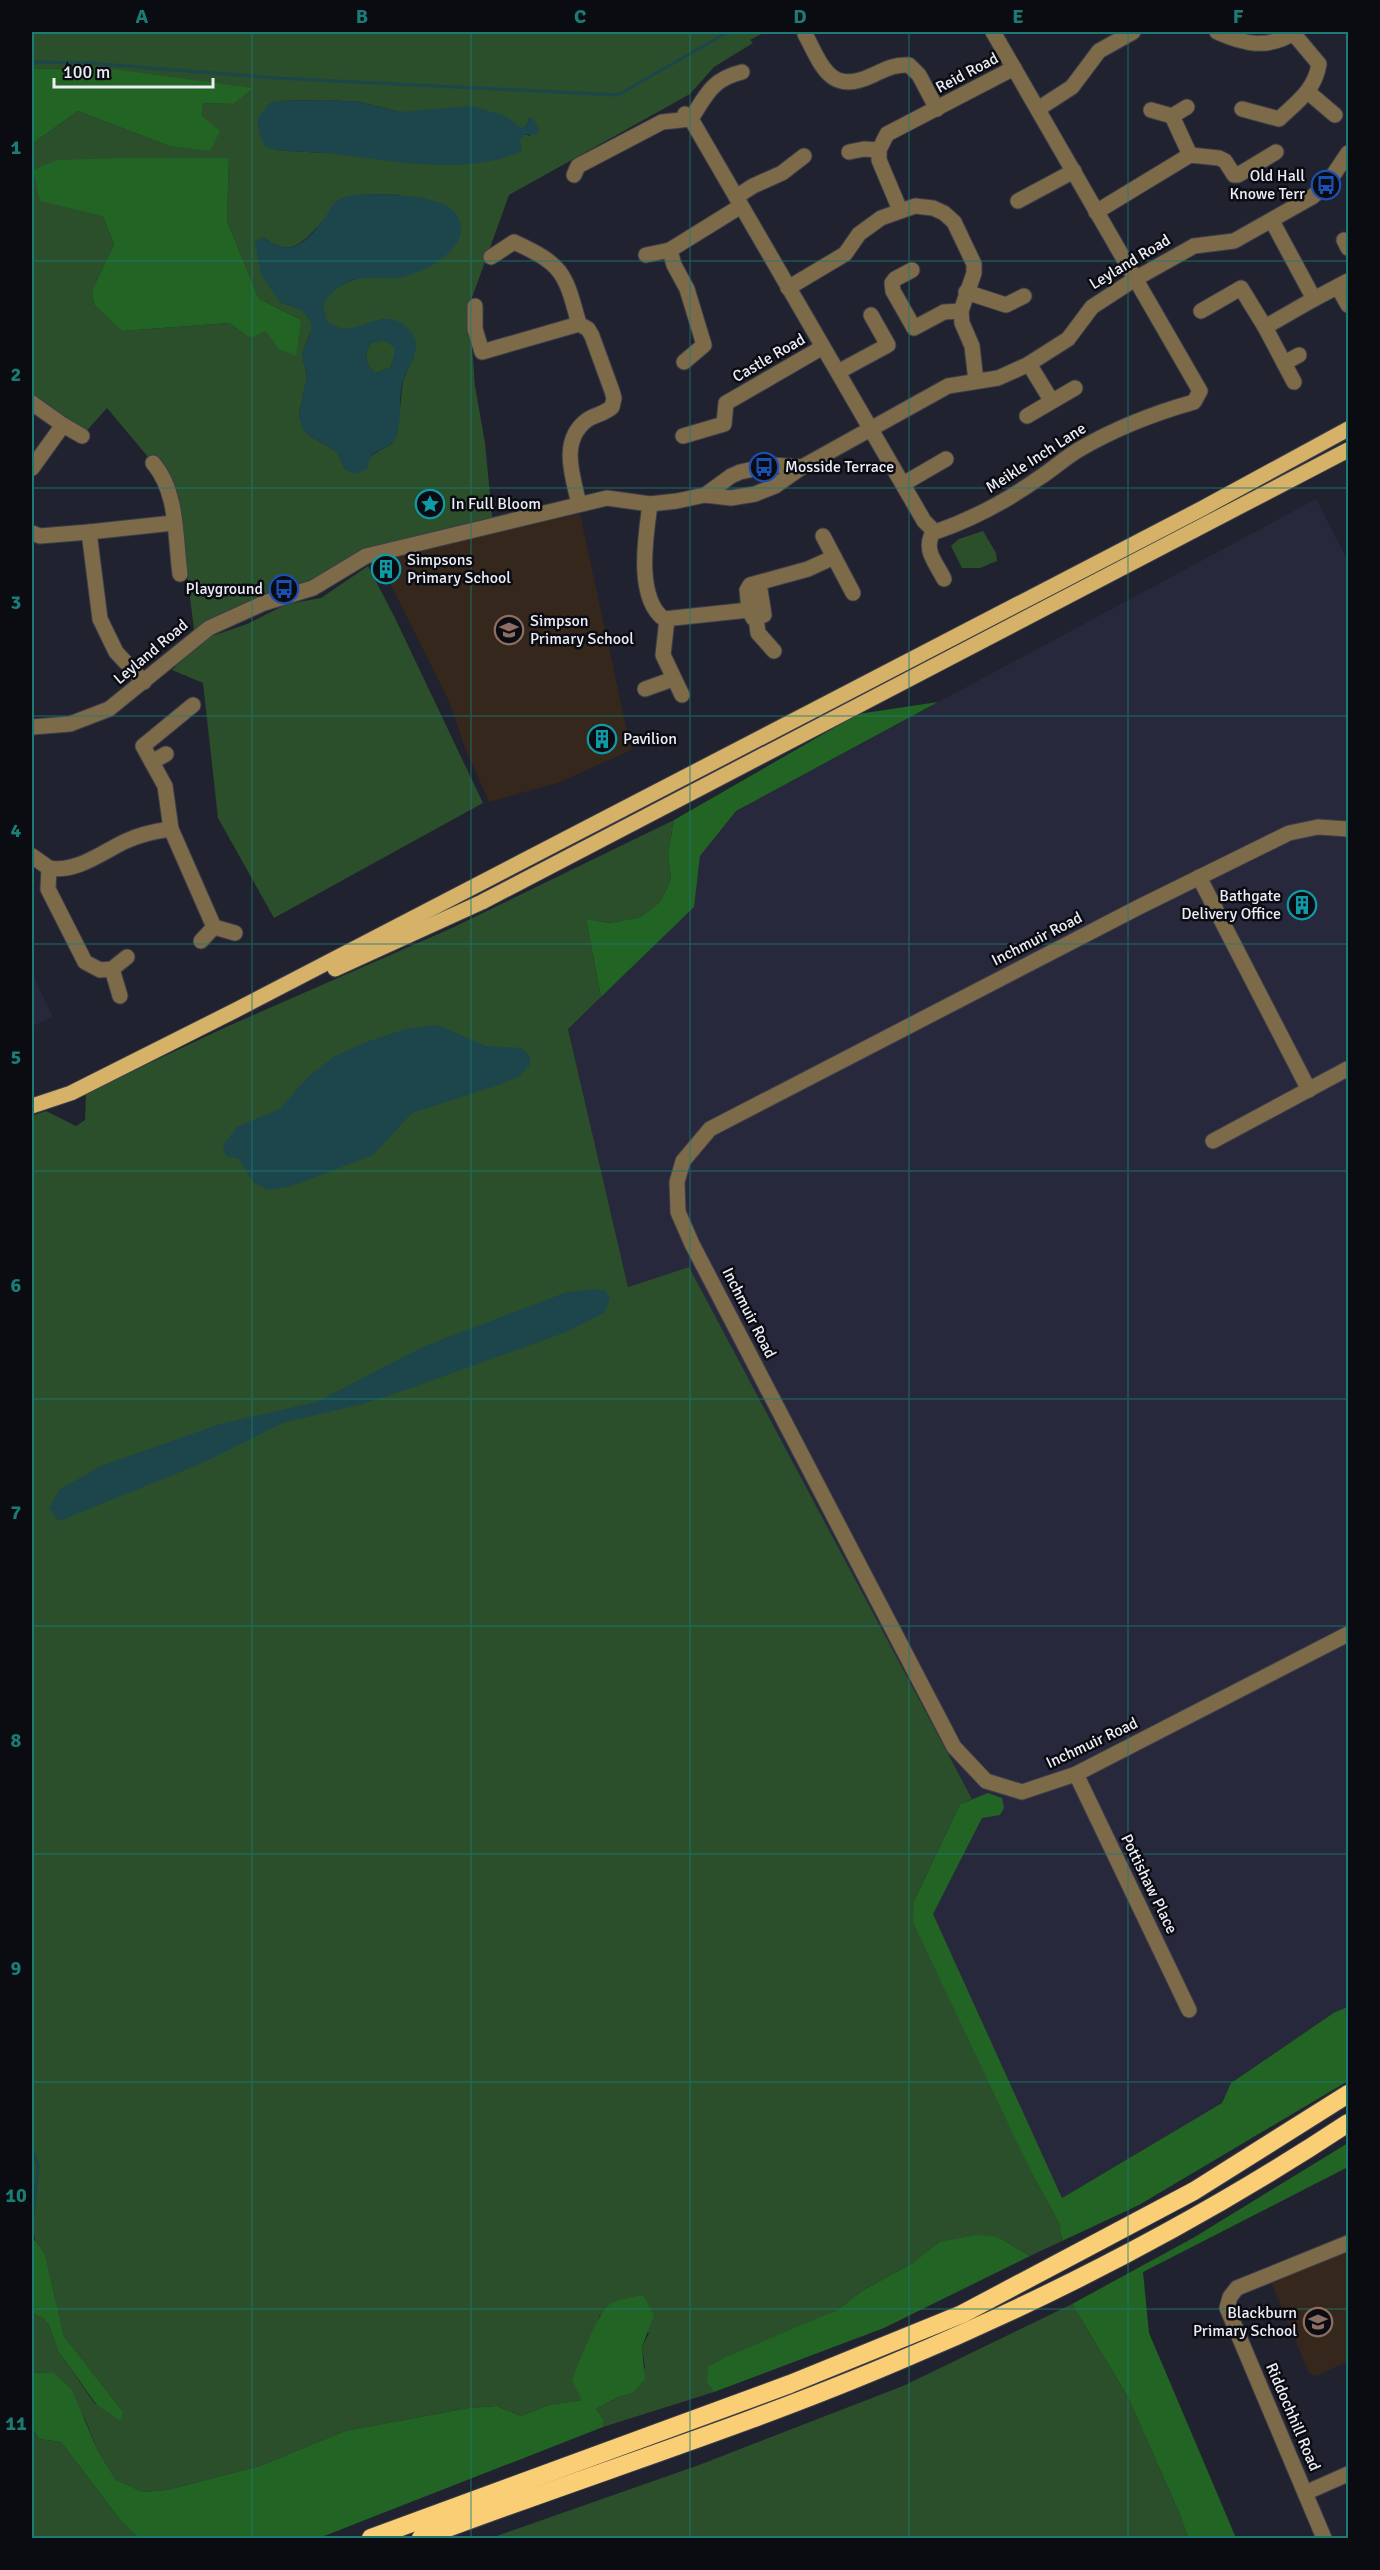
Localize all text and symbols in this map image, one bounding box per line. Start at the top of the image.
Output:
text: A [136,4,149,29]
text: B [356,4,368,29]
text: C [574,4,586,29]
text: D [793,4,807,29]
text: E [1012,4,1024,29]
text: F [1233,4,1244,29]
street label: Reid Road [932,48,1002,98]
scale bar [54,51,213,89]
text: 100 m [63,61,110,83]
text: 1 [11,135,22,160]
place label: Old Hall Knowe Terr [1229,166,1305,204]
bus stop icon: Old Hall Knowe Terr [1310,169,1342,201]
street label: Leyland Road [1086,230,1174,294]
street label: Castle Road [729,329,809,387]
text: 2 [11,362,21,387]
street label: Meikle Inch Lane [982,418,1090,498]
bus stop icon: Mosside Terrace [748,451,780,483]
place label: Mosside Terrace [785,457,894,477]
place icon: In Full Bloom [414,488,446,520]
place label: In Full Bloom [451,494,541,514]
place label: Simpsons Primary School [407,550,511,588]
building icon: Simpsons Primary School [370,553,402,585]
bus stop icon: Playground [268,573,300,605]
place label: Playground [186,579,263,599]
text: 3 [11,590,21,615]
place label: Simpson Primary School [530,611,634,649]
school or university icon: Simpson Primary School [493,614,525,646]
street label: Leyland Road [110,615,192,689]
building icon: Pavilion [586,723,618,755]
place label: Pavilion [623,729,677,749]
text: 4 [11,818,22,843]
place label: Bathgate Delivery Office [1181,886,1281,924]
building icon: Bathgate Delivery Office [1286,889,1318,921]
street label: Inchmuir Road [988,908,1086,970]
text: 5 [11,1045,21,1070]
street label: Inchmuir Road [718,1264,780,1362]
text: 6 [11,1273,22,1298]
text: 7 [11,1500,22,1525]
street label: Inchmuir Road [1043,1713,1141,1773]
text: 8 [11,1728,22,1753]
street label: Pottishaw Place [1116,1831,1182,1937]
text: 9 [11,1956,22,1981]
text: 10 [5,2183,27,2208]
place label: Blackburn Primary School [1193,2303,1297,2341]
school or university icon: Blackburn Primary School [1302,2306,1334,2338]
street label: Riddochhill Road [1261,2360,1325,2474]
text: 11 [5,2411,27,2436]

